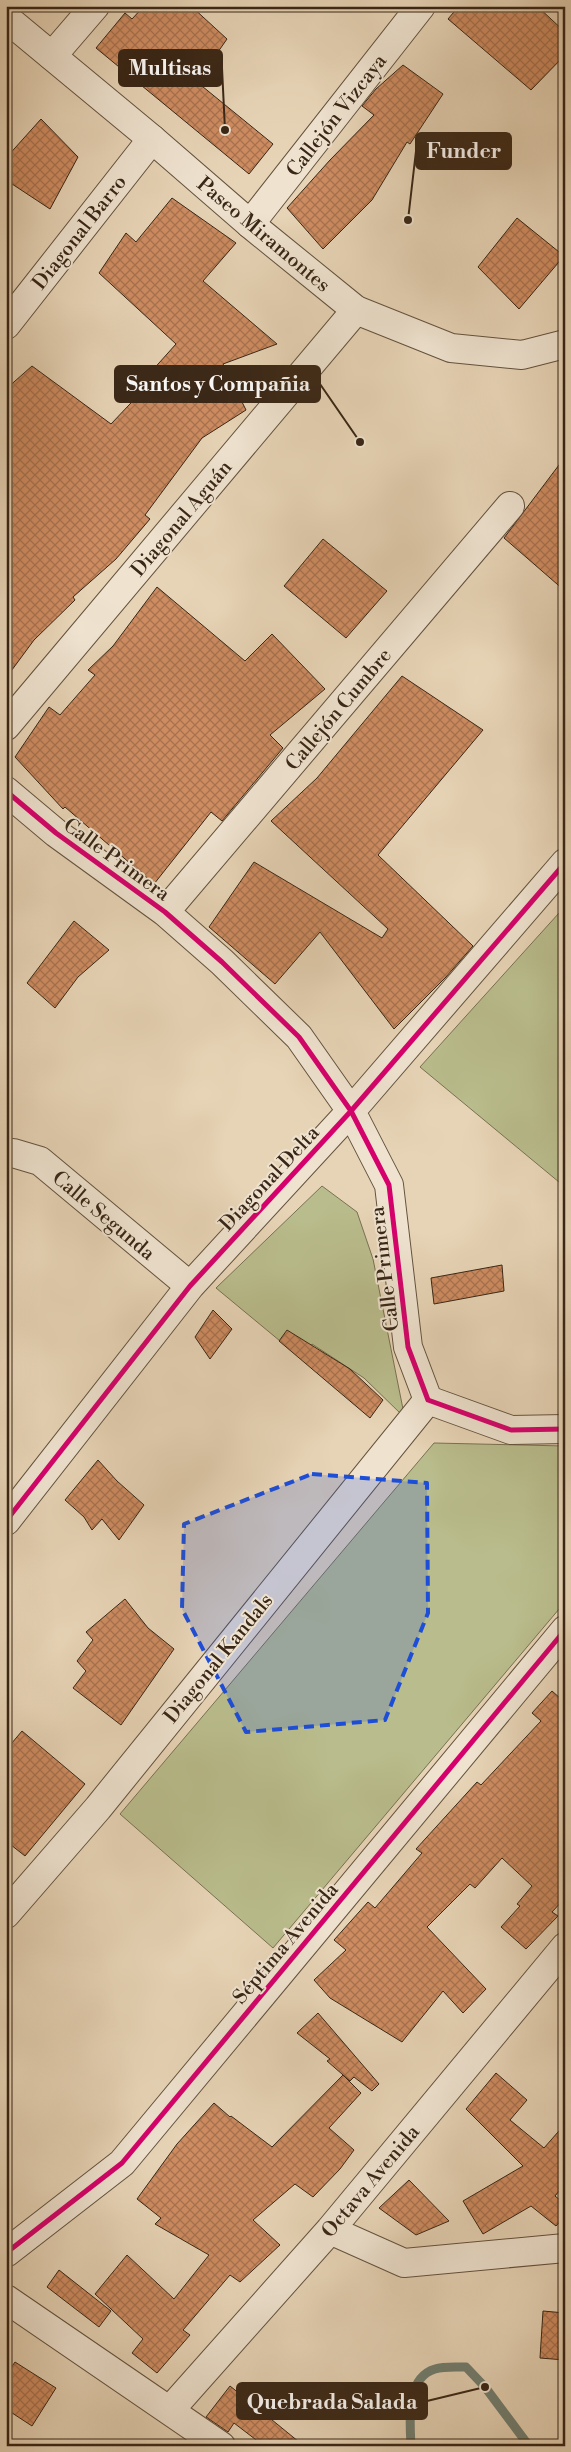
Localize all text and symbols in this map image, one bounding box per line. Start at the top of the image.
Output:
street label: Callejón Vizcaya [282,49,393,182]
callout: Multisas [119,50,222,86]
text: Multisas [129,56,211,82]
callout: Funder [416,133,511,169]
text: Funder [427,139,501,165]
street label: Diagonal Barro [28,171,133,295]
street label: Paseo Miramontes [191,172,335,298]
callout: Santos y Compañia [115,366,320,402]
text: Santos y Compañia [126,372,311,398]
street label: Diagonal Aguán [126,456,238,582]
street label: Callejón Cumbre [281,644,398,776]
street label: Calle Primera [58,813,175,908]
street label: Diagonal Delta [215,1120,326,1237]
street label: Calle Segunda [46,1166,160,1267]
street label: Calle Primera [365,1204,406,1333]
street label: Diagonal Kandals [159,1589,279,1729]
street label: Séptima Avenida [228,1877,345,2010]
street label: Octava Avenida [317,2120,426,2244]
callout: Quebrada Salada [237,2383,427,2419]
text: Quebrada Salada [247,2390,418,2416]

